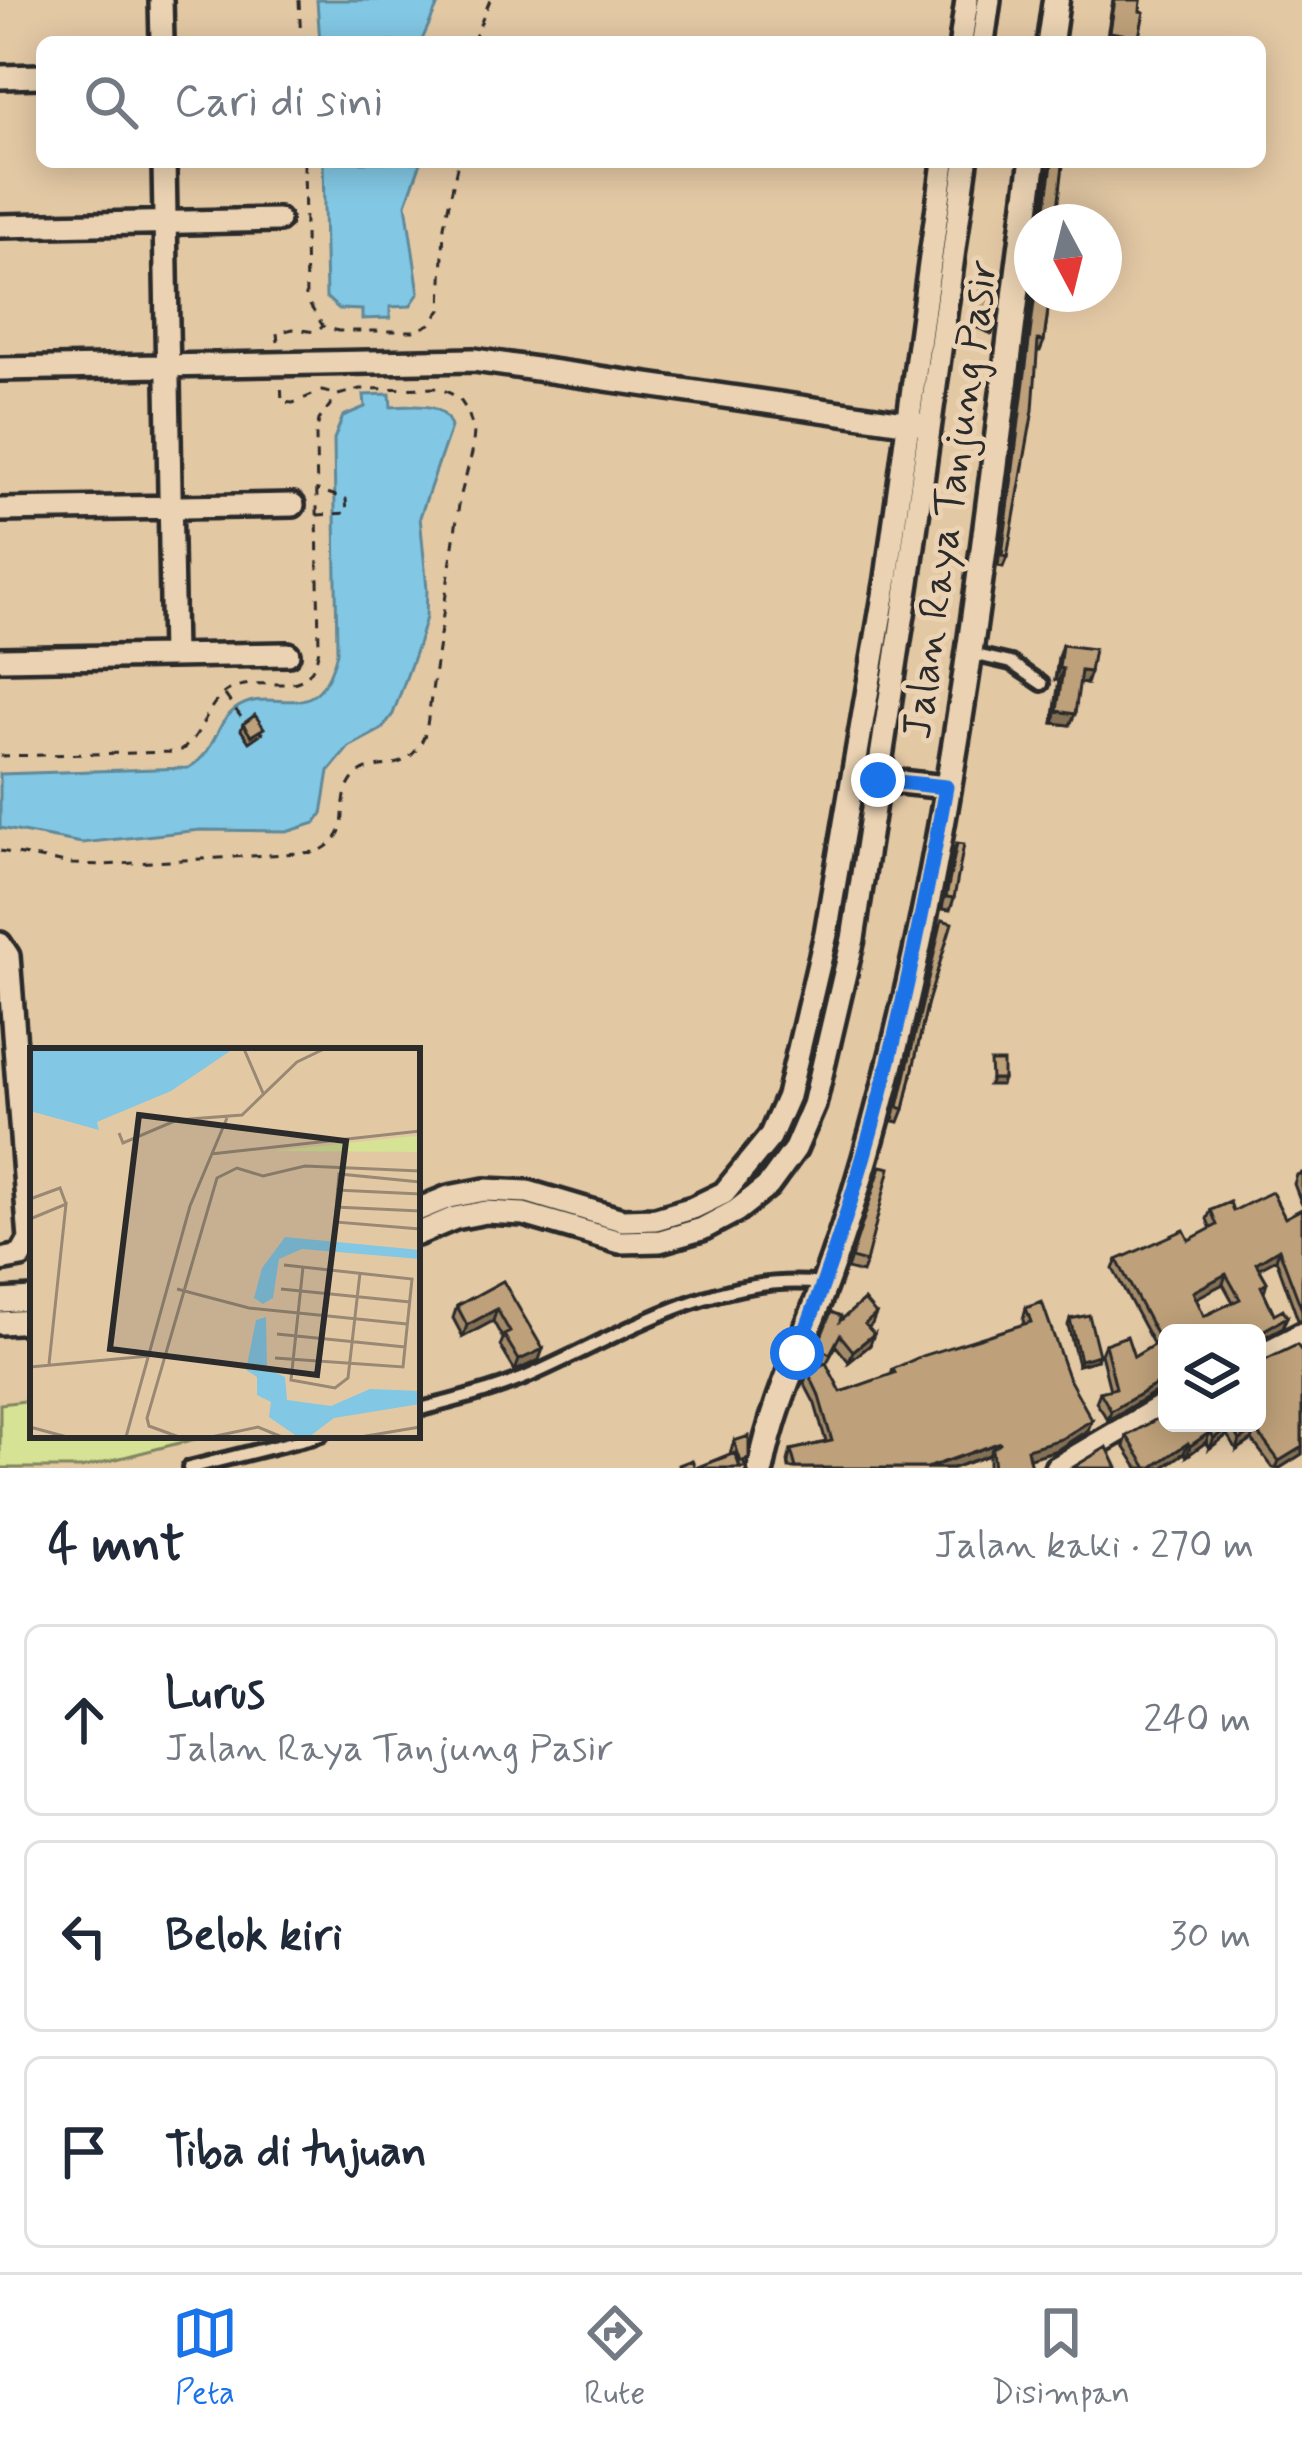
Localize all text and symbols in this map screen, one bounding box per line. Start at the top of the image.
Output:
search box [36,36,1266,168]
icon: search [78,69,144,135]
text: Cari di sini [174,73,383,132]
north arrow [1014,204,1122,312]
street label: Jalan Raya Tanjung Pasir [891,256,1012,743]
route end [851,753,905,807]
inset map [30,1048,420,1438]
map controls [1158,1324,1266,1432]
button: layers [1158,1324,1266,1432]
route start [770,1326,824,1380]
text: 4 mnt [48,1513,184,1579]
text: Jalan kaki · 270 m [934,1521,1254,1572]
text: Lurus [165,1665,265,1724]
icon: ahead [51,1687,117,1753]
text: 240 m [1143,1695,1251,1746]
text: Jalan Raya Tanjung Pasir [165,1724,614,1775]
icon: left [51,1903,117,1969]
text: Belok kiri [165,1907,342,1966]
text: 30 m [1169,1911,1251,1962]
icon: arrive [51,2119,117,2185]
text: Tiba di tujuan [165,2123,427,2182]
tab: Peta [172,2300,238,2416]
tab: Rute [582,2300,648,2416]
tab: Disimpan [991,2300,1130,2416]

